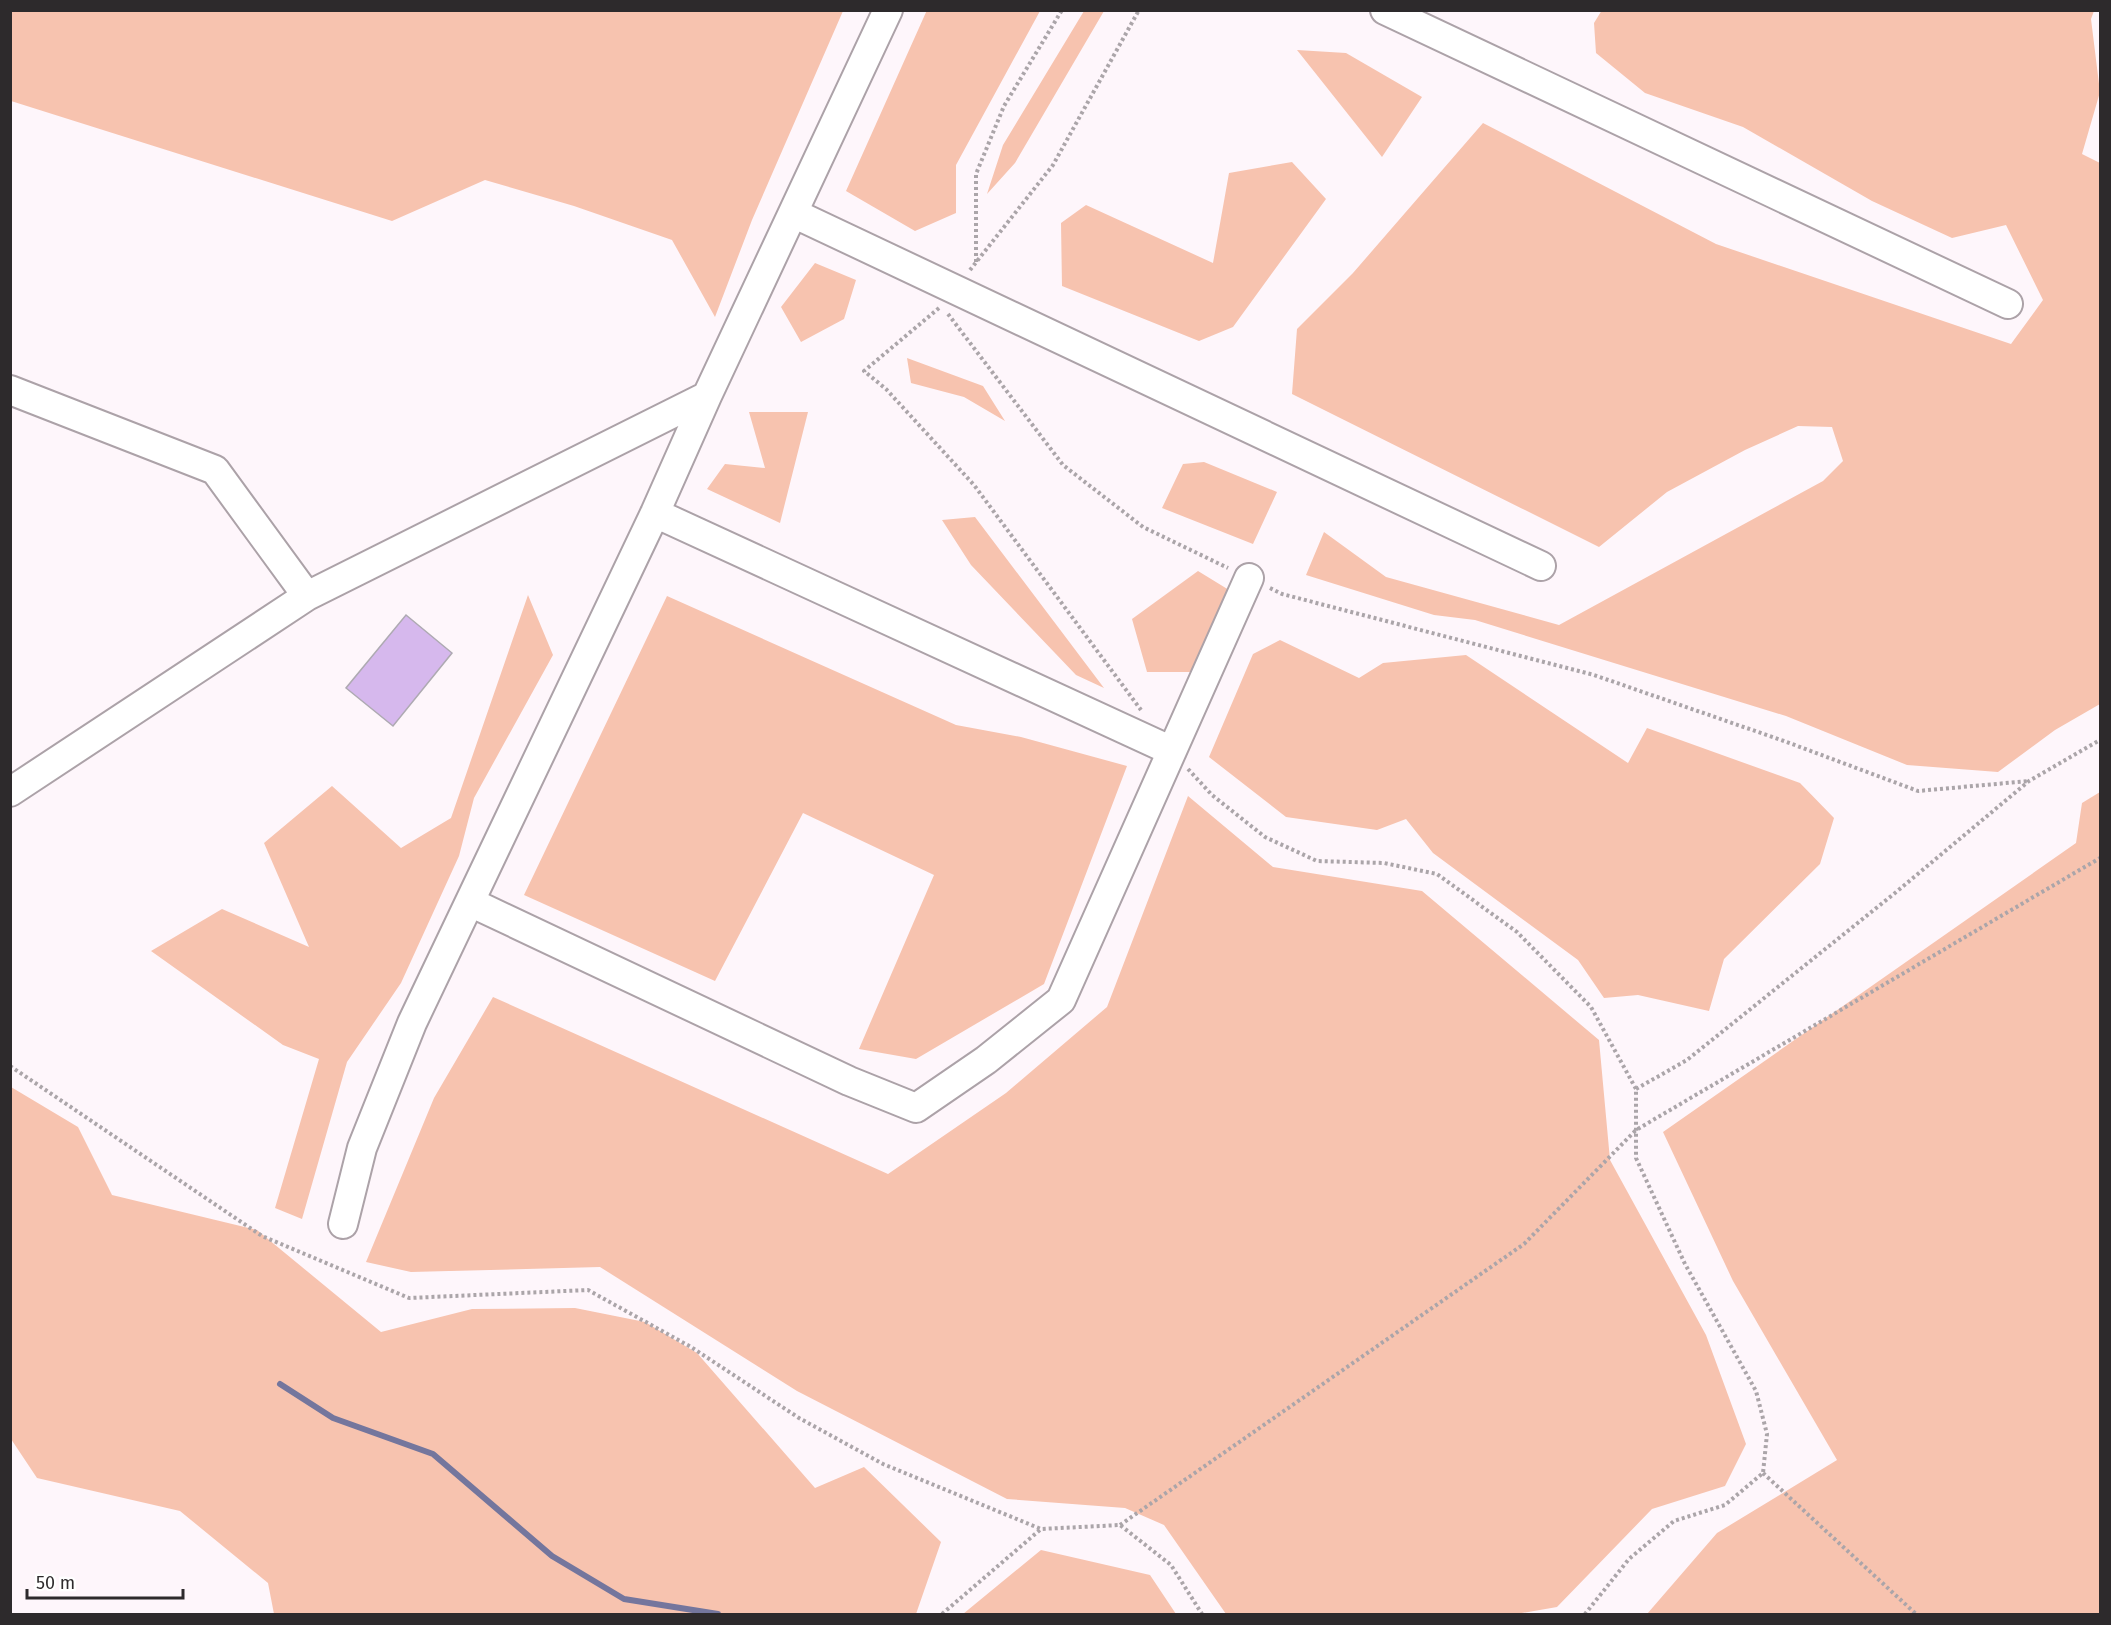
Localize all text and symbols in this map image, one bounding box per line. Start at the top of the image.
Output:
scale bar [27,1562,183,1600]
text: 50 m [36,1572,75,1594]

